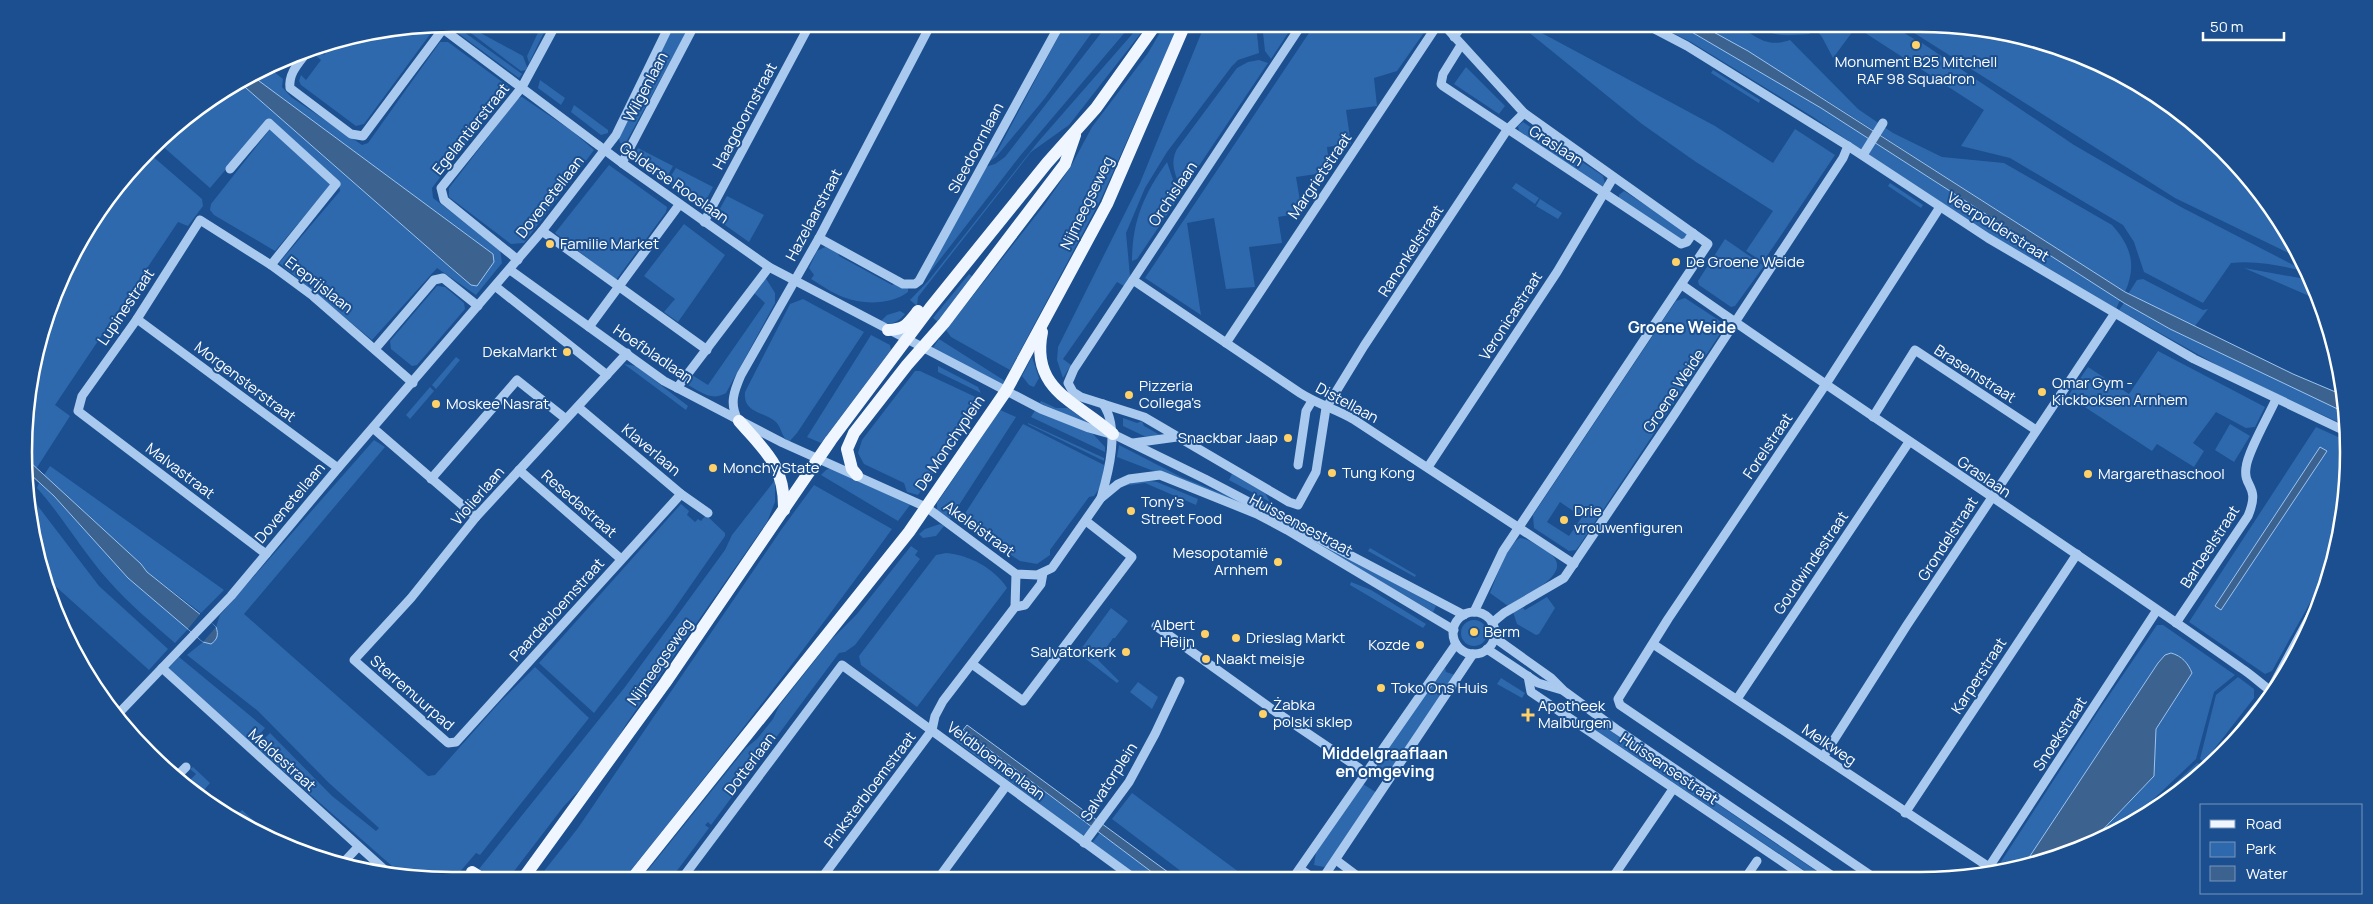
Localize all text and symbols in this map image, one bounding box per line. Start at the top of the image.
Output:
scale bar [2203,10,2284,42]
text: 50 m [2210,16,2244,37]
marker: Monument B25 Mitchell RAF 98 Squadron [1910,39,1922,51]
street label: Wilgenlaan [618,48,673,125]
place label: Monument B25 Mitchell RAF 98 Squadron [1835,51,1997,89]
street label: Haagdoornstraat [707,59,782,173]
street label: Egelantierstraat [427,79,514,179]
street label: Sleedoornlaan [943,98,1008,197]
street label: Graslaan [1525,120,1588,171]
street label: Margrietstraat [1283,128,1356,223]
street label: Gelderse Rooslaan [615,137,733,228]
street label: Dovenetellaan [511,151,588,242]
street label: Nijmeegseweg [1055,152,1118,253]
street label: Orchislaan [1143,157,1202,230]
street label: Hazelaarstraat [780,165,847,265]
street label: Veerpolderstraat [1943,187,2053,266]
street label: Ranonkelstraat [1373,201,1448,301]
place label: Familie Market [560,233,659,254]
marker: Familie Market [544,238,556,250]
street label: Ereprijslaan [281,251,358,318]
place label: De Groene Weide [1686,251,1805,272]
marker: De Groene Weide [1670,256,1682,268]
street label: Lupinestraat [92,264,159,349]
street label: Veronicastraat [1474,267,1547,364]
district label: Groene Weide [1628,316,1736,338]
street label: Hoefbladlaan [609,319,698,388]
street label: Morgensterstraat [190,336,300,427]
street label: Brasemstraat [1930,339,2020,408]
place label: DekaMarkt [483,341,557,362]
street label: Groene Weide [1638,344,1710,437]
marker: DekaMarkt [561,346,573,358]
place label: Omar Gym - Kickboksen Arnhem [2052,372,2188,410]
place label: Pizzeria Collega's [1139,375,1201,413]
street label: Distellaan [1312,377,1382,428]
marker: Omar Gym - Kickboksen Arnhem [2036,386,2048,398]
marker: Pizzeria Collega's [1123,389,1135,401]
street label: De Monchyplein [910,391,989,495]
place label: Moskee Nasrat [446,393,549,414]
marker: Moskee Nasrat [430,398,442,410]
street label: Forelstraat [1738,409,1797,483]
street label: Klaverlaan [617,419,685,481]
place label: Snackbar Jaap [1178,427,1278,448]
marker: Snackbar Jaap [1282,432,1294,444]
street label: Malvastraat [141,438,219,504]
street label: Graslaan [1953,451,2015,502]
place label: Monchy State [723,457,820,478]
street label: Dovenetellaan [250,458,330,547]
street label: Violierlaan [446,462,509,530]
marker: Monchy State [707,462,719,474]
place label: Tung Kong [1342,462,1415,483]
place label: Margarethaschool [2098,463,2225,484]
street label: Resedastraat [537,465,622,542]
marker: Tung Kong [1326,467,1338,479]
marker: Margarethaschool [2082,468,2094,480]
street label: Huissensestraat [1246,488,1357,561]
place label: Tony's Street Food [1141,491,1222,529]
street label: Grondelstraat [1913,493,1983,585]
street label: Akeleistraat [940,496,1019,561]
place label: Drie vrouwenfiguren [1574,500,1683,538]
street label: Barbeelstraat [2175,501,2244,592]
marker: Tony's Street Food [1125,505,1137,517]
street label: Goudwindestraat [1768,507,1853,619]
marker: Drie vrouwenfiguren [1558,514,1570,526]
place label: Mesopotamië Arnhem [1173,542,1268,580]
street label: Paardebloemstraat [505,553,609,666]
marker: Mesopotamië Arnhem [1272,556,1284,568]
street label: Nijmeegseweg [622,614,697,709]
place label: Albert Heijn [1153,614,1195,652]
place label: Berm [1484,621,1520,642]
marker: Berm [1468,626,1480,638]
place label: Drieslag Markt [1246,627,1345,648]
marker: Albert Heijn [1199,628,1211,640]
marker: Drieslag Markt [1230,632,1242,644]
place label: Kozde [1368,634,1410,655]
street label: Karperstraat [1946,634,2011,718]
marker: Kozde [1414,639,1426,651]
place label: Salvatorkerk [1031,641,1117,662]
marker: Salvatorkerk [1120,646,1132,658]
place label: Naakt meisje [1216,648,1305,669]
street label: Sterremuurpad [366,650,459,735]
marker: Naakt meisje [1200,653,1212,665]
place label: Toko Ons Huis [1391,677,1488,698]
marker: Toko Ons Huis [1375,682,1387,694]
street label: Snoekstraat [2028,692,2091,775]
place label: Żabka polski sklep [1273,694,1352,732]
place label: Apotheek Malburgen [1538,695,1612,733]
marker: Żabka polski sklep [1257,708,1269,720]
marker: Apotheek Malburgen [1522,709,1534,721]
street label: Veldbloemenlaan [943,717,1050,805]
street label: Melkweg [1798,719,1861,770]
street label: Meldestraat [244,724,321,796]
street label: Pinksterbloemstraat [819,727,920,852]
street label: Dotterlaan [719,728,780,799]
street label: Huissensestraat [1616,728,1722,809]
street label: Salvatorplein [1075,738,1142,825]
district label: Middelgraaflaan en omgeving [1322,742,1448,782]
legend [2200,804,2363,894]
text: Road [2246,813,2282,834]
text: Park [2246,838,2276,859]
text: Water [2246,863,2288,884]

